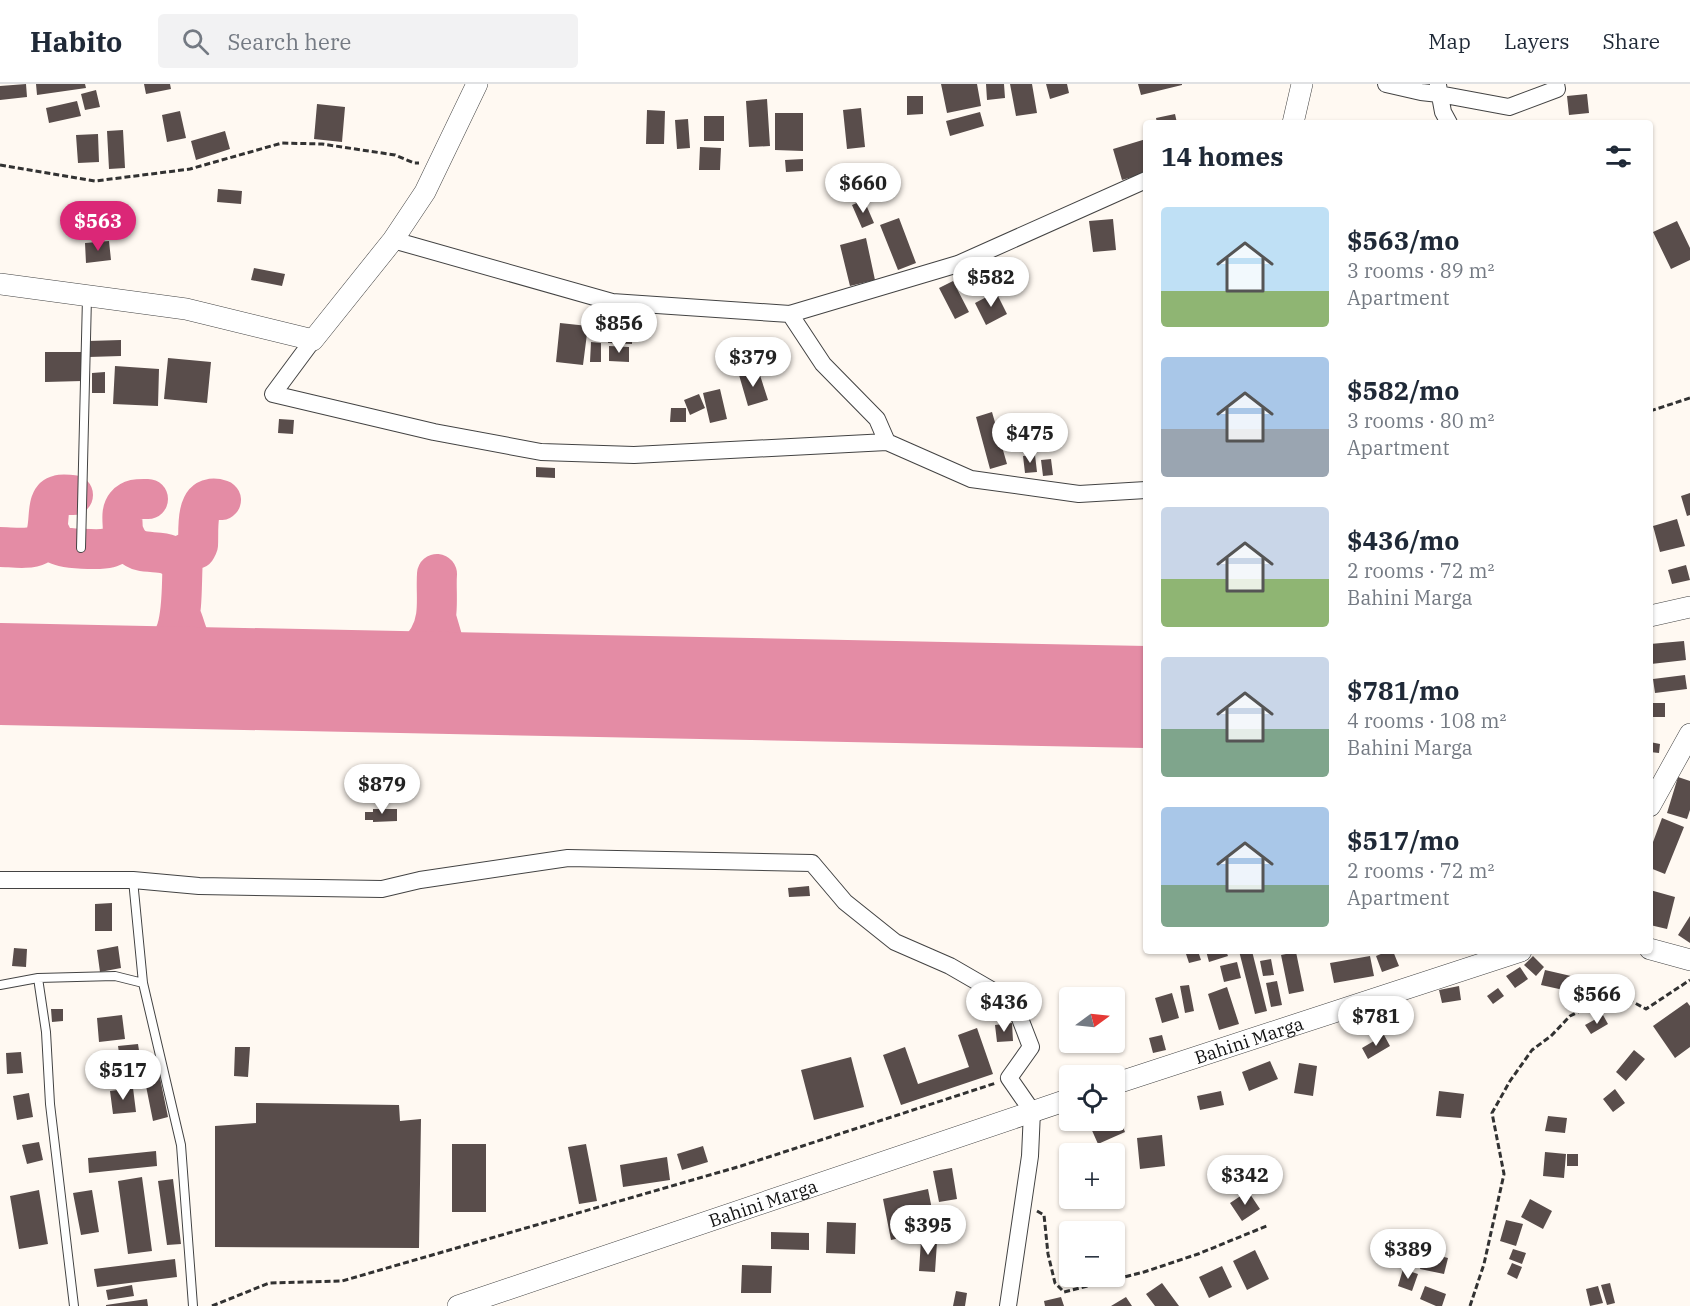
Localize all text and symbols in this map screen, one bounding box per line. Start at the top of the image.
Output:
search box [158,14,578,68]
text: Habito [30,23,122,60]
icon: search [179,25,212,58]
text: Search here [227,27,351,56]
text: Map [1428,27,1471,55]
text: Layers [1504,27,1570,55]
text: Share [1603,27,1660,55]
text: 14 homes [1161,139,1283,173]
icon: filters [1602,140,1635,173]
pin: $660 [827,163,899,214]
text: $660 [839,169,887,196]
pin: $563 [62,201,134,252]
text: $563 [74,207,122,234]
text: $563/mo [1347,223,1459,257]
icon: home [1209,231,1281,303]
pin: $582 [955,257,1027,308]
text: 3 rooms · 89 m² [1347,257,1494,284]
text: $582 [967,263,1015,290]
text: Apartment [1347,284,1450,311]
pin: $856 [583,303,655,354]
text: $856 [595,309,643,336]
pin: $379 [717,337,789,388]
text: $379 [729,343,777,370]
text: $582/mo [1347,373,1459,407]
icon: home [1209,381,1281,453]
text: 3 rooms · 80 m² [1347,407,1494,434]
pin: $475 [994,413,1066,464]
text: $475 [1006,419,1054,446]
text: Apartment [1347,434,1450,461]
text: $436/mo [1347,523,1459,557]
icon: home [1209,531,1281,603]
text: 2 rooms · 72 m² [1347,557,1494,584]
text: Bahini Marga [1347,584,1473,611]
text: $781/mo [1347,673,1459,707]
icon: home [1209,681,1281,753]
text: 4 rooms · 108 m² [1347,707,1506,734]
text: Bahini Marga [1347,734,1473,761]
pin: $879 [346,764,418,815]
text: $879 [358,770,406,797]
text: $517/mo [1347,823,1459,857]
icon: home [1209,831,1281,903]
text: 2 rooms · 72 m² [1347,857,1494,884]
text: Apartment [1347,884,1450,911]
pin: $566 [1561,974,1633,1025]
text: $566 [1573,980,1621,1007]
pin: $436 [968,982,1040,1033]
north arrow [1059,987,1125,1053]
map controls [1059,987,1125,1287]
text: $436 [980,988,1028,1015]
pin: $781 [1340,996,1412,1047]
text: $781 [1352,1002,1400,1029]
street label: Bahini Marga [1192,1011,1307,1068]
pin: $517 [87,1050,159,1101]
text: $517 [99,1056,147,1083]
button: locate [1059,1065,1125,1131]
button: + [1059,1143,1125,1209]
pin: $342 [1209,1155,1281,1206]
text: $342 [1221,1161,1269,1188]
street label: Bahini Marga [706,1174,821,1232]
pin: $395 [892,1205,964,1256]
text: $395 [904,1211,952,1238]
button: − [1059,1221,1125,1287]
pin: $389 [1372,1229,1444,1280]
text: $389 [1384,1235,1432,1262]

